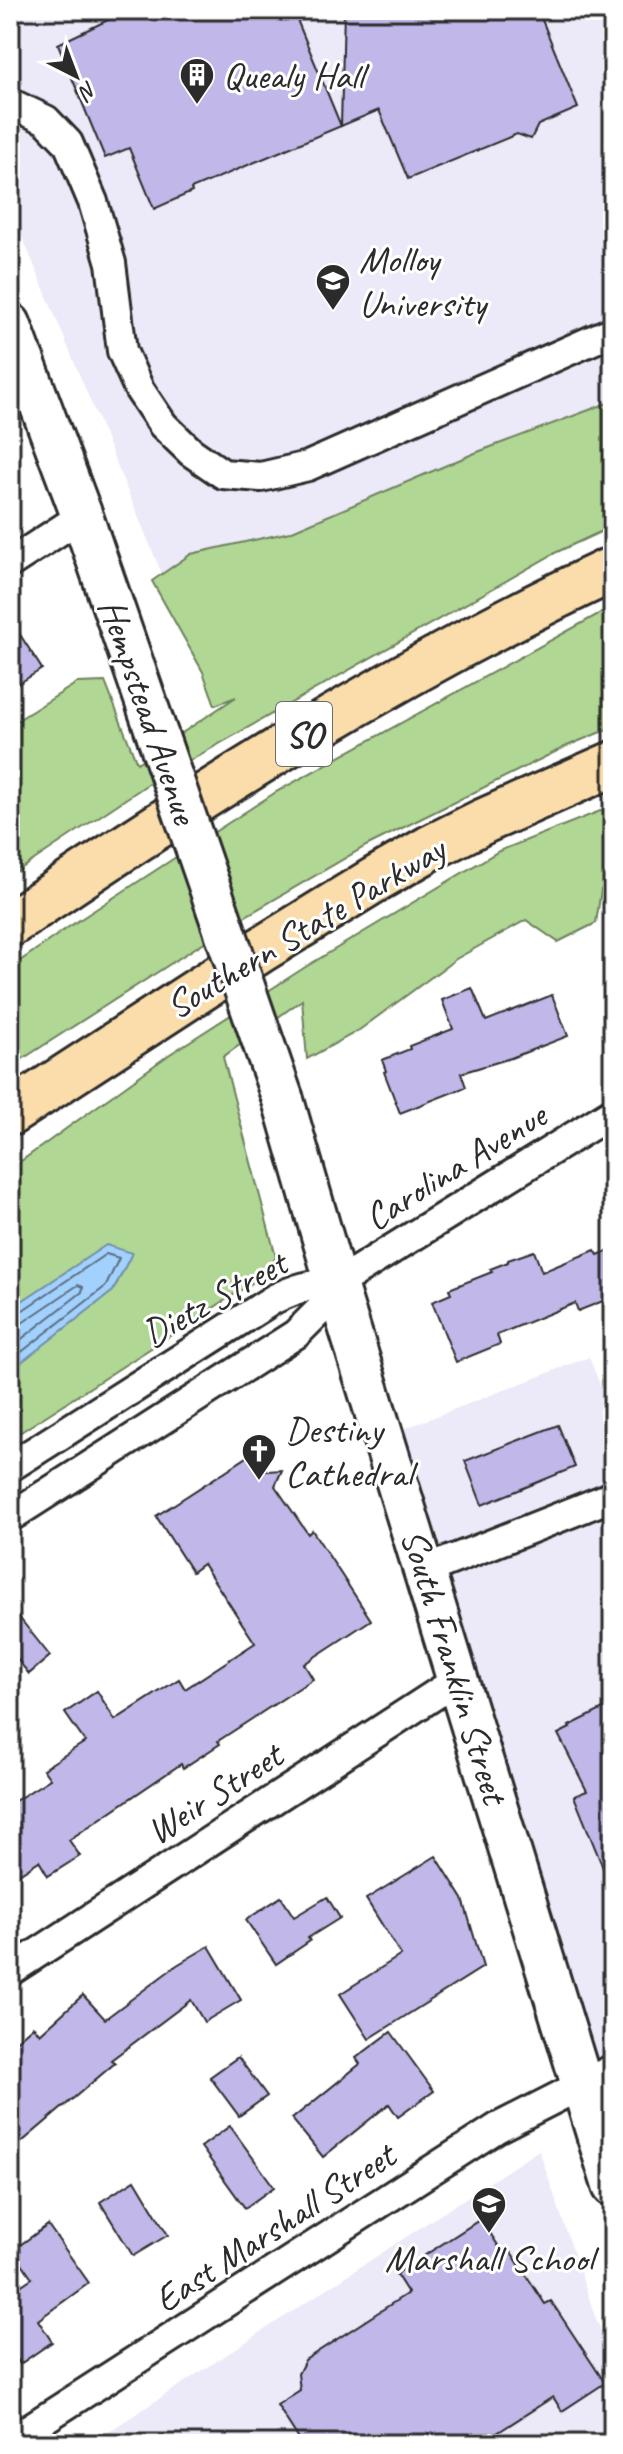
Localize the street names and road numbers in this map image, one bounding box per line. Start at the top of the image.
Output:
street label: Hempstead Avenue [88,593,210,832]
road number: SO [276,702,332,766]
street label: Southern State Parkway [157,824,456,1029]
street label: Carolina Avenue [356,1091,557,1241]
street label: Dietz Street [134,1238,298,1357]
street label: South Franklin Street [391,1523,520,1812]
street label: Weir Street [138,1730,294,1855]
street label: East Marshall Street [145,2130,406,2323]

